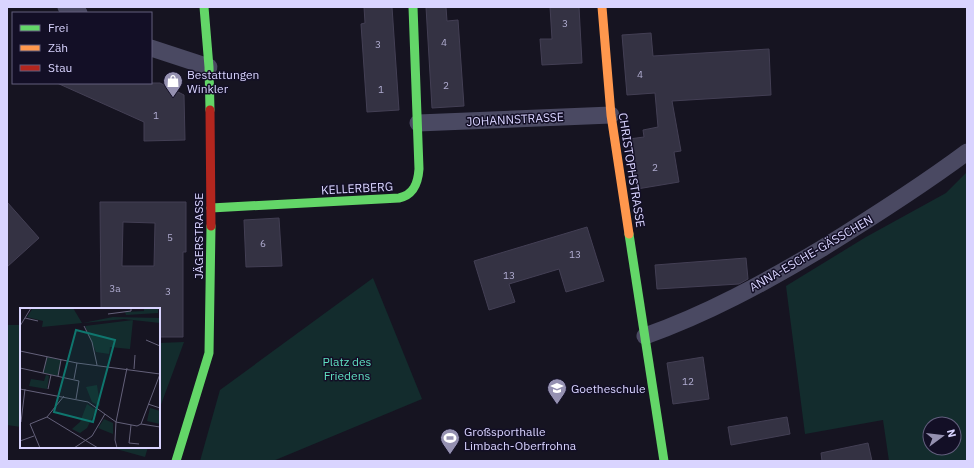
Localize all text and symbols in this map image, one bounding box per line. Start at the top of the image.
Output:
legend [12,12,152,84]
house number: 3 [562,17,568,30]
text: Frei [48,20,68,35]
house number: 4 [441,36,447,49]
house number: 3 [375,38,381,51]
text: Zäh [48,40,68,55]
text: Stau [48,60,72,75]
place label: Bestattungen Winkler [187,67,259,96]
house number: 4 [637,68,643,81]
shop icon: Bestattungen Winkler [162,70,184,98]
house number: 2 [443,79,449,92]
house number: 1 [378,83,384,96]
house number: 1 [153,109,159,122]
street label: JOHANNSTRASSE [466,109,564,129]
street label: CHRISTOPHSTRASSE [616,112,648,228]
house number: 2 [652,161,658,174]
street label: KELLERBERG [321,179,393,197]
street label: JÄGERSTRASSE [191,193,206,279]
street label: ANNA-ESCHE-GÄSSCHEN [747,211,875,295]
house number: 5 [167,231,173,244]
house number: 6 [260,237,266,250]
house number: 13 [569,248,581,261]
house number: 13 [503,269,515,282]
house number: 3a [109,282,121,295]
house number: 3 [165,285,171,298]
inset map [20,308,160,448]
park label: Platz des Friedens [323,354,372,383]
house number: 12 [682,375,694,388]
school or university icon: Goetheschule [546,377,568,405]
place label: Goetheschule [571,381,646,396]
north arrow [922,416,962,456]
place label: Großsporthalle Limbach-Oberfrohna [464,424,577,453]
sports icon: Großsporthalle Limbach-Oberfrohna [439,427,461,455]
text: N [944,428,959,439]

